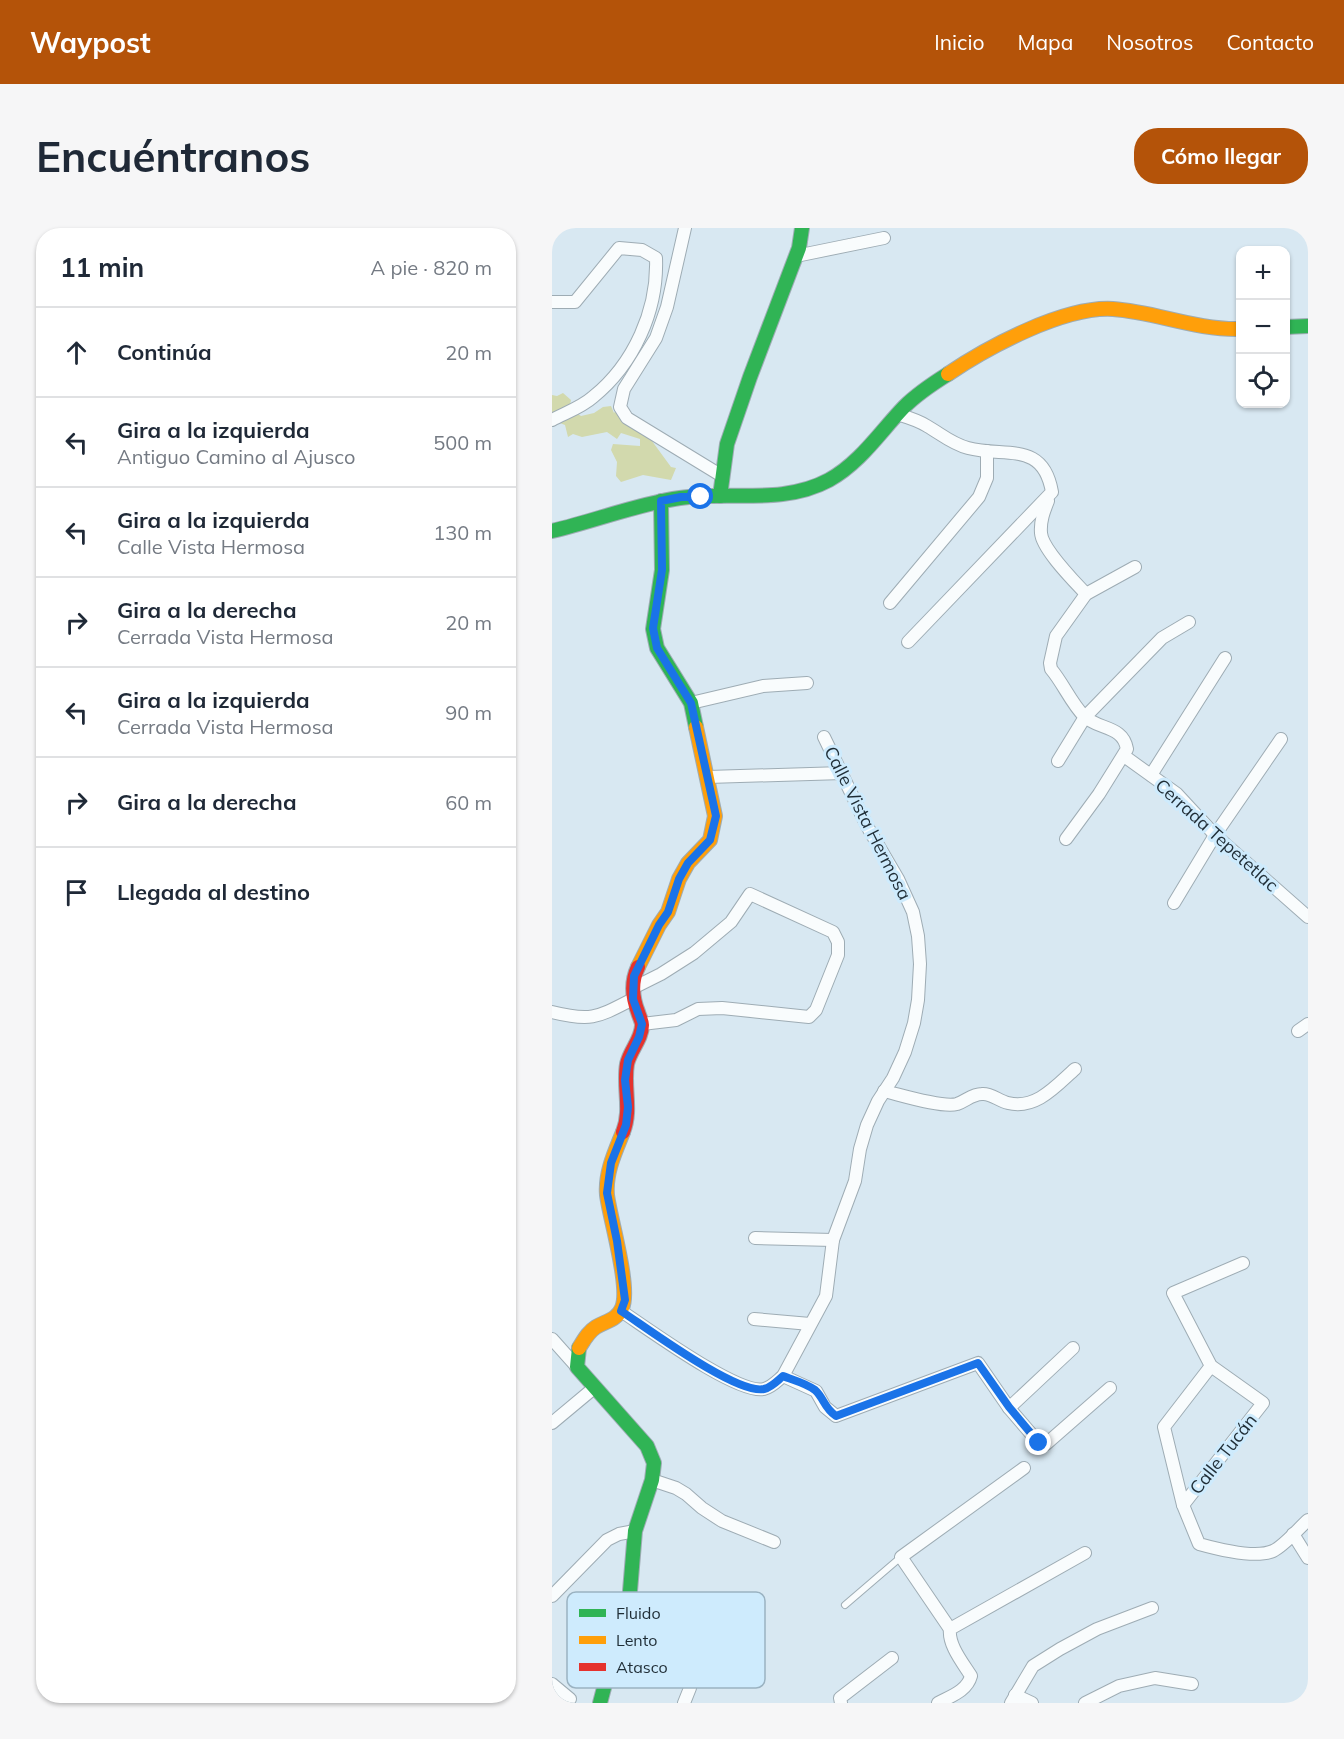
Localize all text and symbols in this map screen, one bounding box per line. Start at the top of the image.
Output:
text: Waypost [30,25,151,60]
text: Inicio [934,29,984,55]
text: Mapa [1017,29,1073,55]
text: Nosotros [1106,29,1193,55]
text: Contacto [1226,29,1314,55]
button: Cómo llegar [1134,128,1308,184]
text: Encuéntranos [36,130,310,183]
map controls [1236,246,1290,408]
button: + [1236,246,1290,300]
text: 11 min [60,251,144,284]
text: A pie · 820 m [371,255,492,280]
button: − [1236,300,1290,354]
icon: ahead [60,336,93,369]
text: Continúa [117,338,212,366]
text: 20 m [445,340,492,365]
button: locate [1236,354,1290,408]
text: Gira a la izquierda [117,416,310,444]
icon: left [60,426,93,459]
text: 500 m [433,430,492,455]
text: Antiguo Camino al Ajusco [117,444,355,469]
route start [687,483,713,509]
text: Gira a la izquierda [117,506,310,534]
icon: left [60,516,93,549]
text: 130 m [433,520,492,545]
text: Calle Vista Hermosa [117,534,305,559]
text: Gira a la derecha [117,596,297,624]
icon: right [60,606,93,639]
text: 20 m [445,610,492,635]
text: Cerrada Vista Hermosa [117,624,334,649]
text: Gira a la izquierda [117,686,310,714]
icon: left [60,696,93,729]
text: 90 m [445,700,492,725]
text: Cerrada Vista Hermosa [117,714,334,739]
street label: Calle Vista Hermosa [819,742,917,904]
street label: Cerrada Tepetetlac [1151,774,1283,896]
icon: right [60,786,93,819]
text: Gira a la derecha [117,788,297,816]
text: 60 m [445,790,492,815]
icon: arrive [60,876,93,909]
text: Llegada al destino [117,878,310,906]
street label: Calle Tucán [1184,1409,1262,1499]
route end [1025,1429,1051,1455]
legend [567,1592,765,1688]
text: Fluido [616,1603,661,1623]
text: Lento [616,1630,657,1650]
text: Atasco [616,1657,668,1677]

